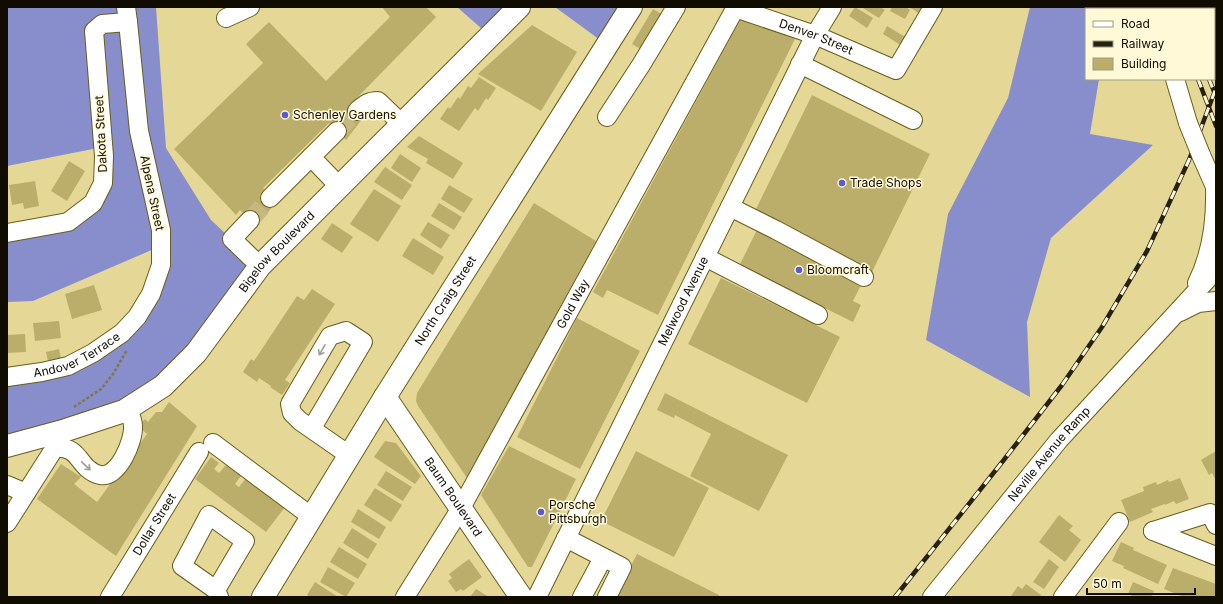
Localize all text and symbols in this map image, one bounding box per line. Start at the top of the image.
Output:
legend [1085,8,1215,80]
street label: Denver Street [777,15,855,58]
text: Road [1121,16,1150,31]
text: Railway [1121,36,1165,51]
text: Building [1121,56,1166,71]
street label: Dakota Street [91,95,110,173]
place label: Schenley Gardens [293,107,396,122]
marker: Schenley Gardens [280,110,290,120]
street label: Alpena Street [137,154,168,232]
place label: Trade Shops [850,175,922,190]
marker: Trade Shops [837,178,847,188]
street label: Bigelow Boulevard [235,208,318,295]
street label: North Craig Street [411,253,479,348]
street label: Melwood Avenue [654,254,711,348]
place label: Bloomcraft [807,262,869,277]
marker: Bloomcraft [794,265,804,275]
street label: Gold Way [553,276,592,331]
street label: Andover Terrace [32,329,123,380]
one-way arrow [317,344,325,356]
street label: Neville Avenue Ramp [1005,403,1093,504]
street label: Baum Boulevard [421,454,486,539]
one-way arrow [81,461,91,471]
street label: Dollar Street [129,490,179,558]
place label: Porsche Pittsburgh [549,497,607,526]
marker: Porsche Pittsburgh [536,507,546,517]
scale bar [1087,570,1195,596]
text: 50 m [1093,576,1122,591]

